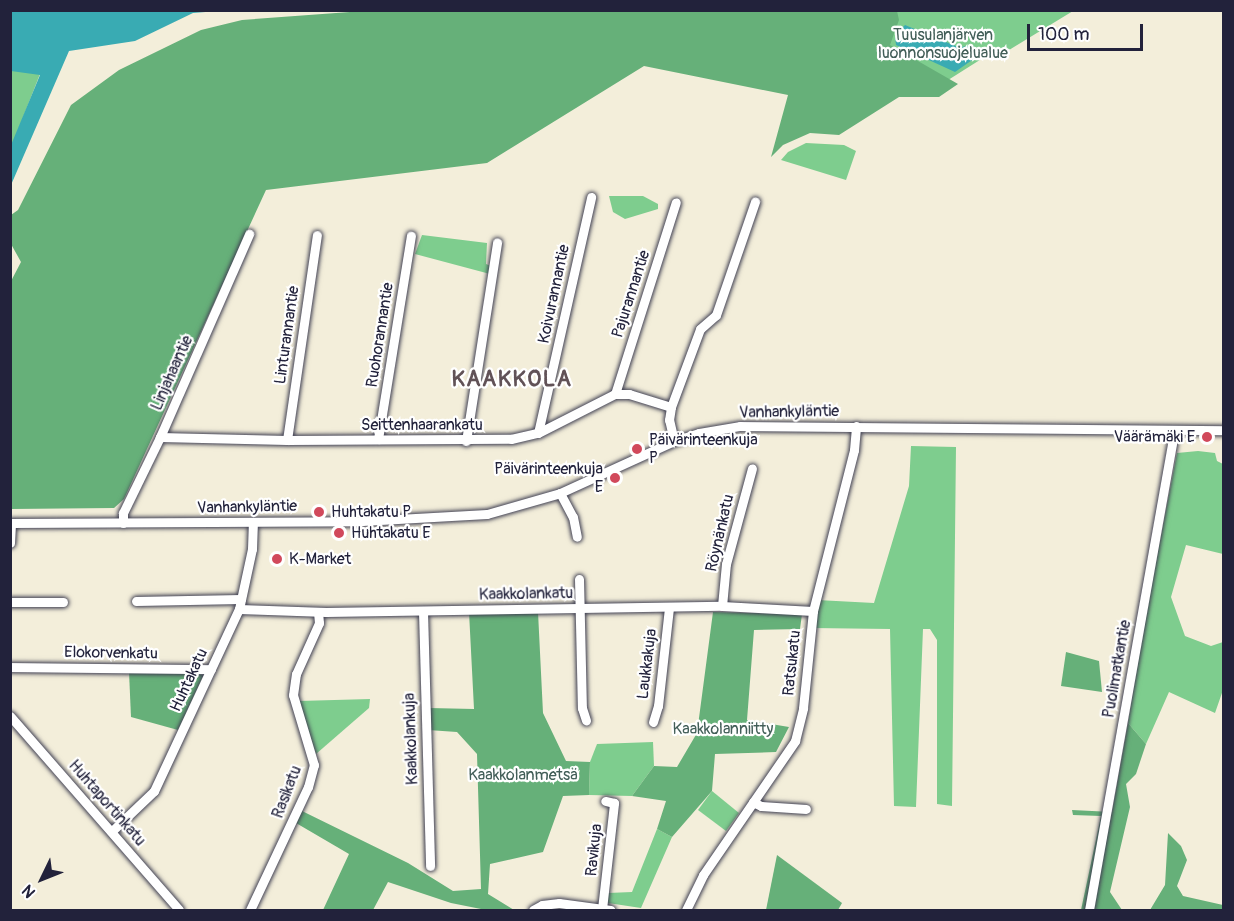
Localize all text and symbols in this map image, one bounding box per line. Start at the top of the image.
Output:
scale bar [1030,12,1146,50]
text: 100 m [1038,23,1090,46]
park label: Tuusulanjärven luonnonsuojelualue [878,25,1008,63]
street label: Koivurannantie [534,243,574,345]
street label: Pajurannantie [608,248,654,340]
street label: Ruohorannantie [362,281,398,389]
street label: Linturannantie [271,285,303,385]
street label: Linjahaantie [147,333,197,413]
district label: KAAKKOLA [451,367,573,393]
street label: Vanhankyläntie [739,402,839,422]
street label: Seittenhaarankatu [361,415,483,435]
place label: Väärämäki E [1114,427,1195,447]
place label: Päivärinteenkuja P [649,430,758,468]
marker: Väärämäki E [1200,430,1214,444]
marker: Päivärinteenkuja P [630,442,644,456]
place label: Päivärinteenkuja E [494,459,603,497]
marker: Päivärinteenkuja E [608,471,622,485]
street label: Röynänkatu [702,492,738,574]
street label: Vanhankyläntie [197,497,297,517]
place label: Huhtakatu P [331,502,411,522]
marker: Huhtakatu P [312,505,326,519]
place label: Huhtakatu E [351,523,430,543]
marker: Huhtakatu E [332,526,346,540]
place label: K-Market [289,549,351,569]
marker: K-Market [270,552,284,566]
street label: Kaakkolankatu [479,584,573,604]
street label: Puolimatkantie [1099,619,1135,719]
street label: Laukkakuja [633,628,661,700]
street label: Ratsukatu [779,629,805,697]
street label: Elokorvenkatu [64,643,158,663]
street label: Huhtakatu [166,645,212,715]
street label: Kaakkolankuja [400,693,422,785]
park label: Kaakkolanniitty [673,719,773,739]
street label: Huhtaportinkatu [64,756,150,850]
street label: Rasikatu [268,763,306,821]
park label: Kaakkolanmetsä [468,765,578,785]
street label: Ravikuja [582,823,606,877]
north arrow [12,849,72,909]
text: N [18,881,40,902]

